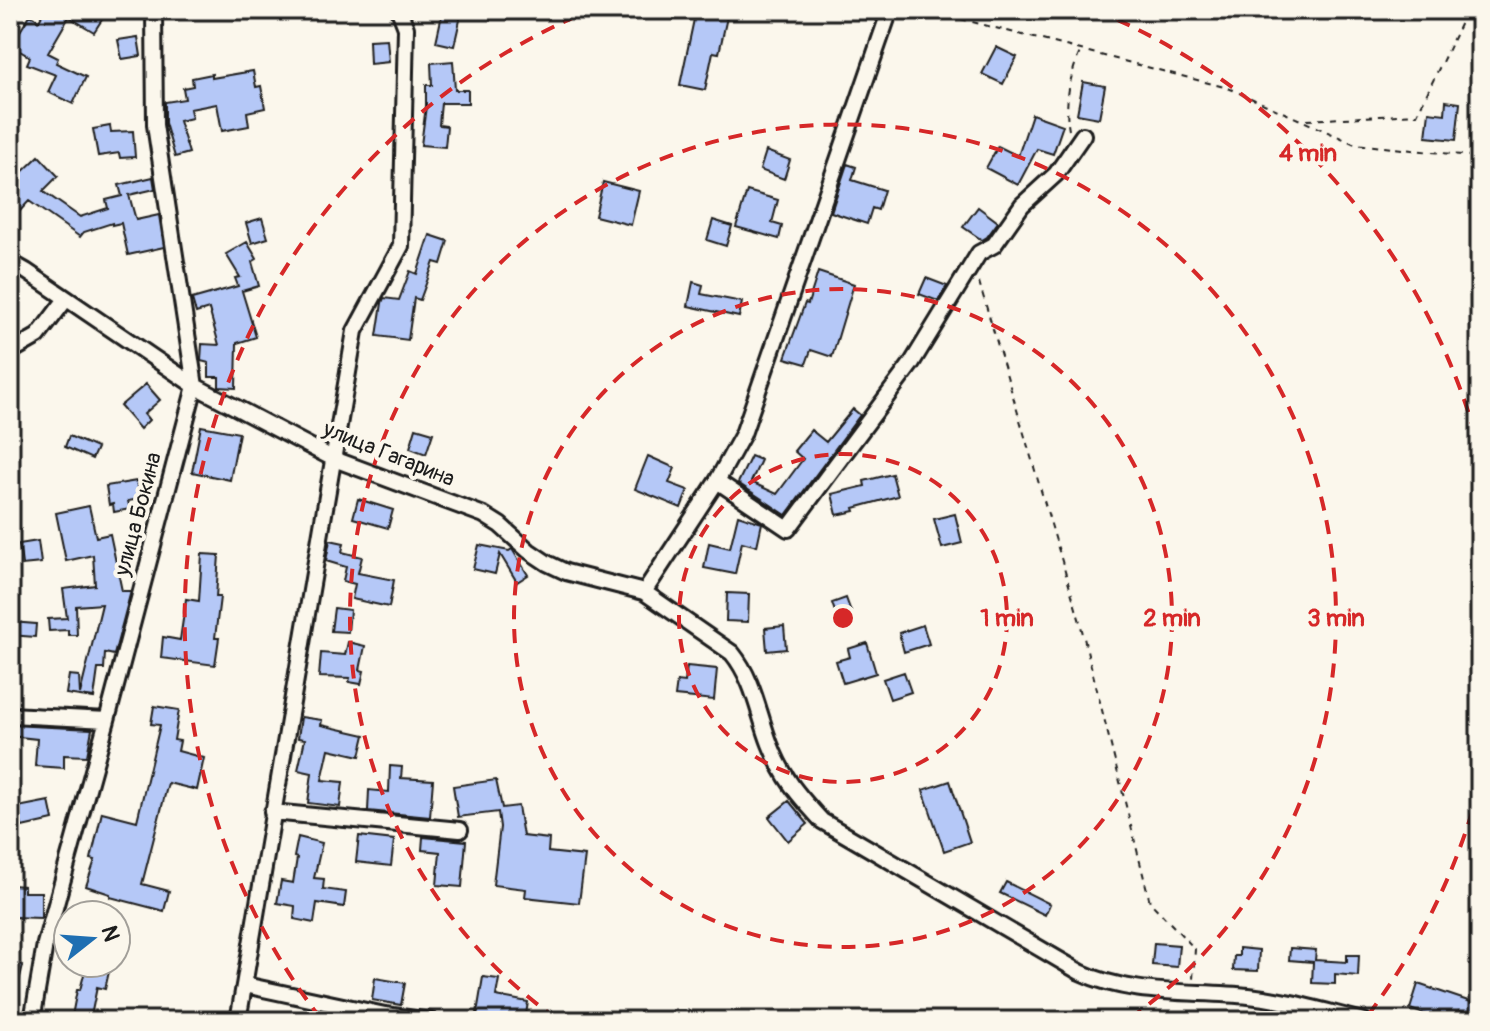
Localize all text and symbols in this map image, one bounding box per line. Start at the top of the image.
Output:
text: 4 min [1279,139,1337,168]
street label: улица Гагарина [318,415,459,493]
street label: улица Бокина [108,449,168,580]
centre of rings [829,604,857,632]
text: 1 min [980,604,1034,633]
text: 2 min [1143,604,1201,633]
text: 3 min [1307,604,1365,633]
north arrow [52,899,132,979]
text: N [95,922,126,945]

